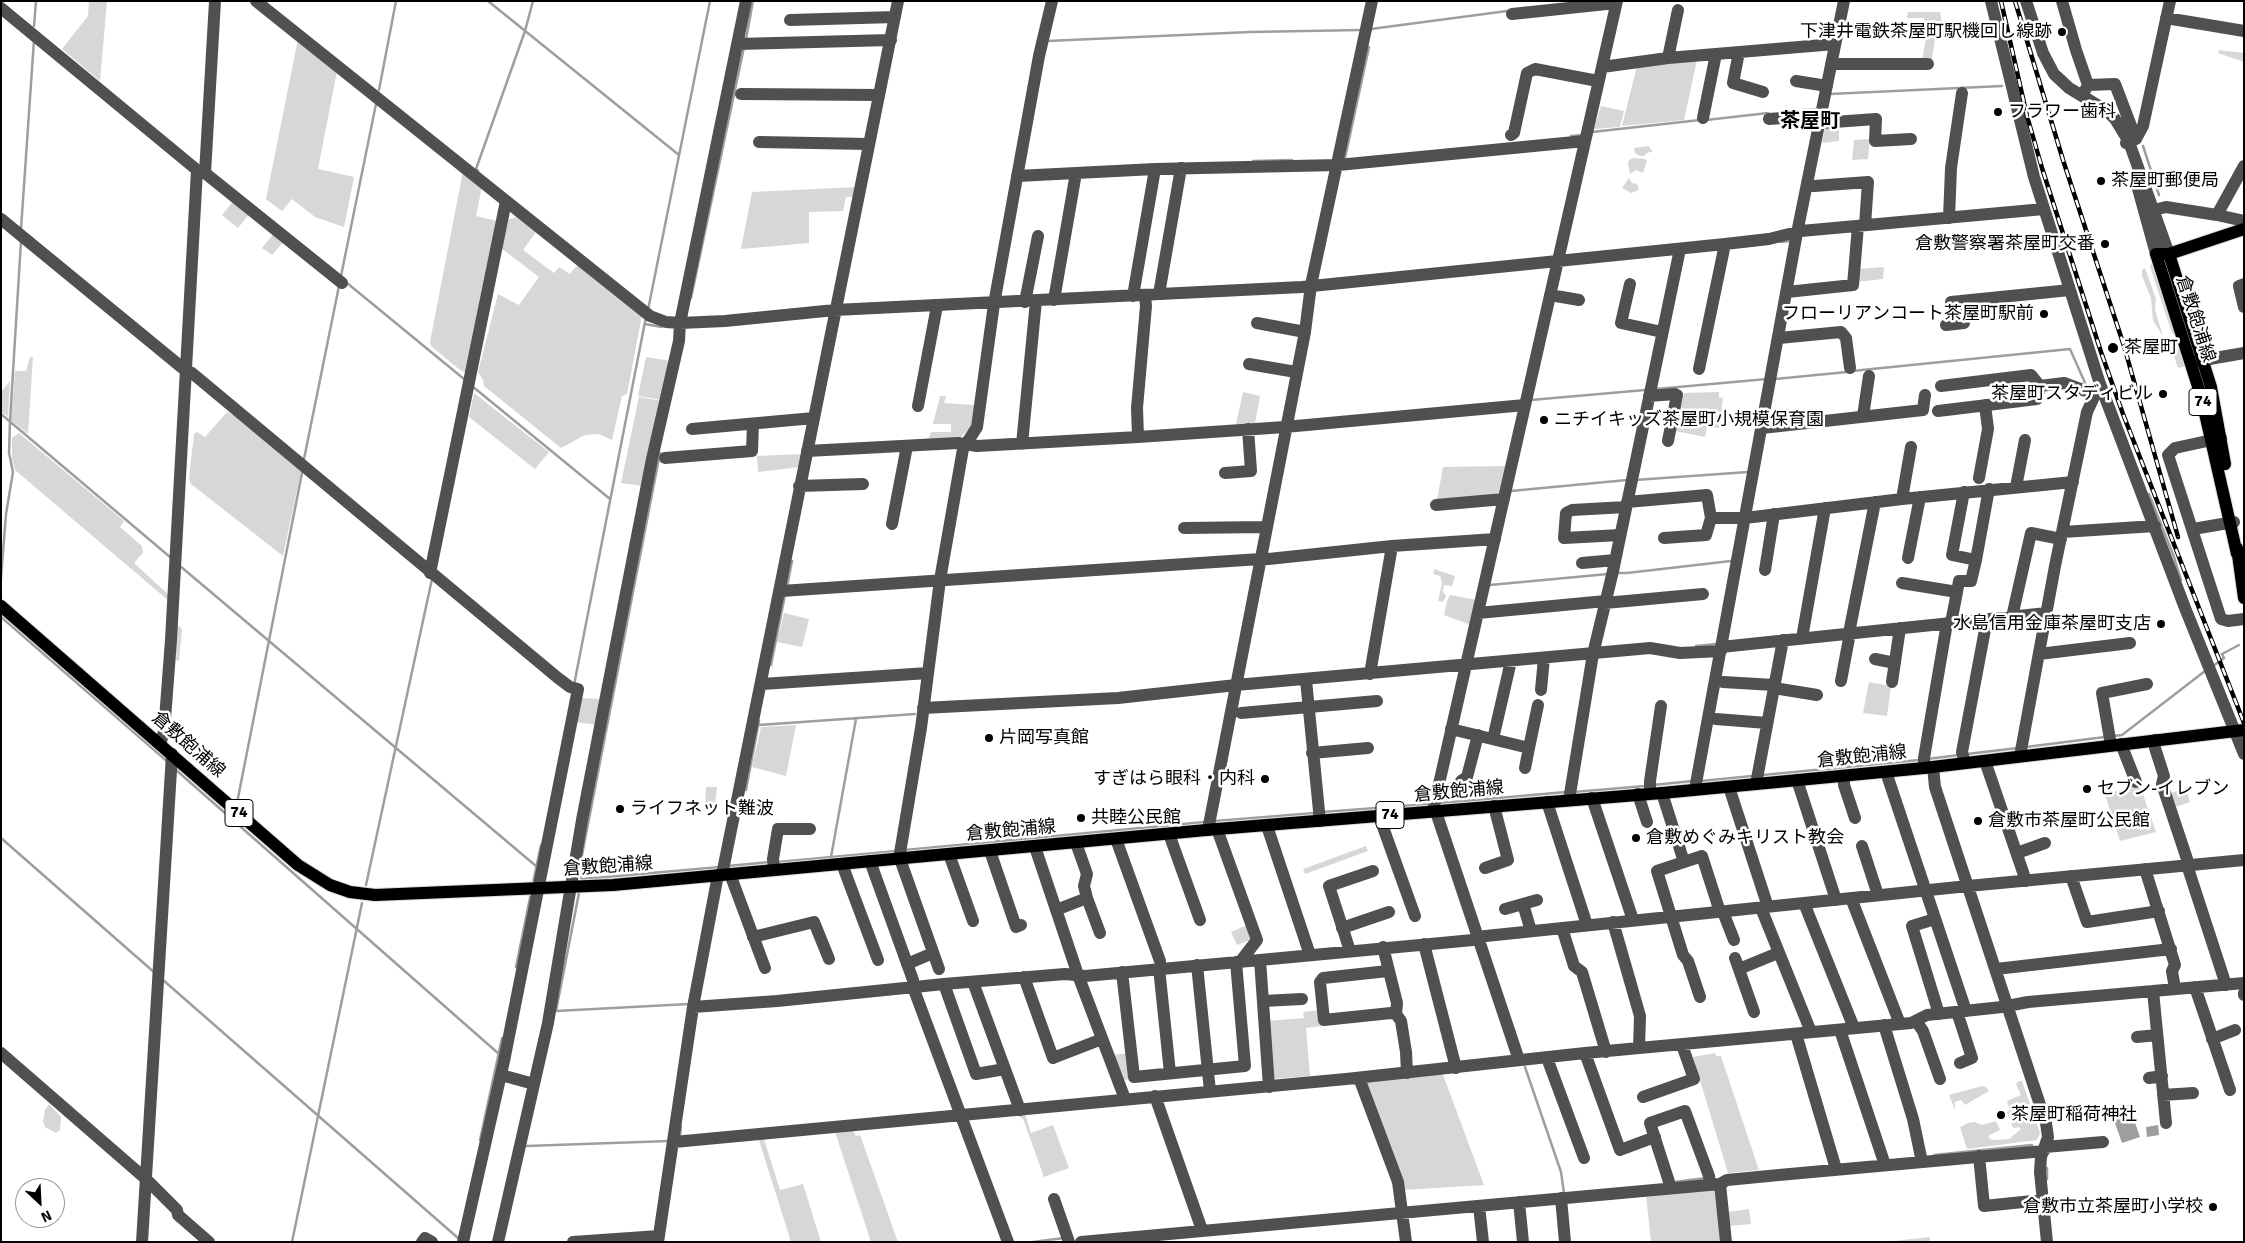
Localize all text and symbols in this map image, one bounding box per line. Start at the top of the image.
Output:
place label: 下津井電鉄茶屋町駅機回し線跡 [1800,21,2052,43]
marker: 下津井電鉄茶屋町駅機回し線跡 [2056,26,2068,38]
place label: フラワー歯科 [2008,101,2116,123]
marker: フラワー歯科 [1992,106,2004,118]
district label: 茶屋町 [1780,110,1840,134]
place label: 茶屋町郵便局 [2111,170,2219,192]
marker: 茶屋町郵便局 [2095,175,2107,187]
place label: 倉敷警察署茶屋町交番 [1915,233,2095,255]
marker: 倉敷警察署茶屋町交番 [2099,238,2111,250]
street label: 倉敷飽浦線 [2171,273,2219,365]
place label: フローリアンコート茶屋町駅前 [1782,303,2034,325]
marker: フローリアンコート茶屋町駅前 [2038,308,2050,320]
place label: 茶屋町 [2124,337,2178,359]
marker: 茶屋町 [2106,341,2120,355]
place label: 茶屋町スタディビル [1991,383,2153,405]
marker: 茶屋町スタディビル [2157,388,2169,400]
road number: 74 [2189,388,2217,416]
place label: ニチイキッズ茶屋町小規模保育園 [1554,409,1824,431]
marker: ニチイキッズ茶屋町小規模保育園 [1538,414,1550,426]
place label: 水島信用金庫茶屋町支店 [1953,613,2151,635]
marker: 水島信用金庫茶屋町支店 [2155,618,2167,630]
street label: 倉敷飽浦線 [147,707,229,783]
place label: 片岡写真館 [999,727,1089,749]
marker: 片岡写真館 [983,732,995,744]
street label: 倉敷飽浦線 [1816,742,1908,772]
place label: すぎはら眼科・内科 [1093,768,1255,790]
marker: すぎはら眼科・内科 [1259,773,1271,785]
street label: 倉敷飽浦線 [1413,777,1505,807]
place label: セブン-イレブン [2097,778,2229,800]
marker: セブン-イレブン [2081,783,2093,795]
place label: ライフネット難波 [630,798,774,820]
road number: 74 [225,800,253,826]
road number: 74 [1376,802,1404,828]
marker: ライフネット難波 [614,803,626,815]
place label: 共睦公民館 [1091,807,1181,829]
place label: 倉敷市茶屋町公民館 [1988,810,2150,832]
marker: 共睦公民館 [1075,812,1087,824]
marker: 倉敷市茶屋町公民館 [1972,815,1984,827]
street label: 倉敷飽浦線 [965,816,1057,846]
place label: 倉敷めぐみキリスト教会 [1646,827,1844,849]
marker: 倉敷めぐみキリスト教会 [1630,832,1642,844]
street label: 倉敷飽浦線 [562,853,654,881]
place label: 茶屋町稲荷神社 [2011,1104,2137,1126]
marker: 茶屋町稲荷神社 [1995,1109,2007,1121]
north arrow [15,1178,65,1228]
place label: 倉敷市立茶屋町小学校 [2023,1196,2203,1218]
marker: 倉敷市立茶屋町小学校 [2207,1201,2219,1213]
text: N [38,1206,54,1226]

